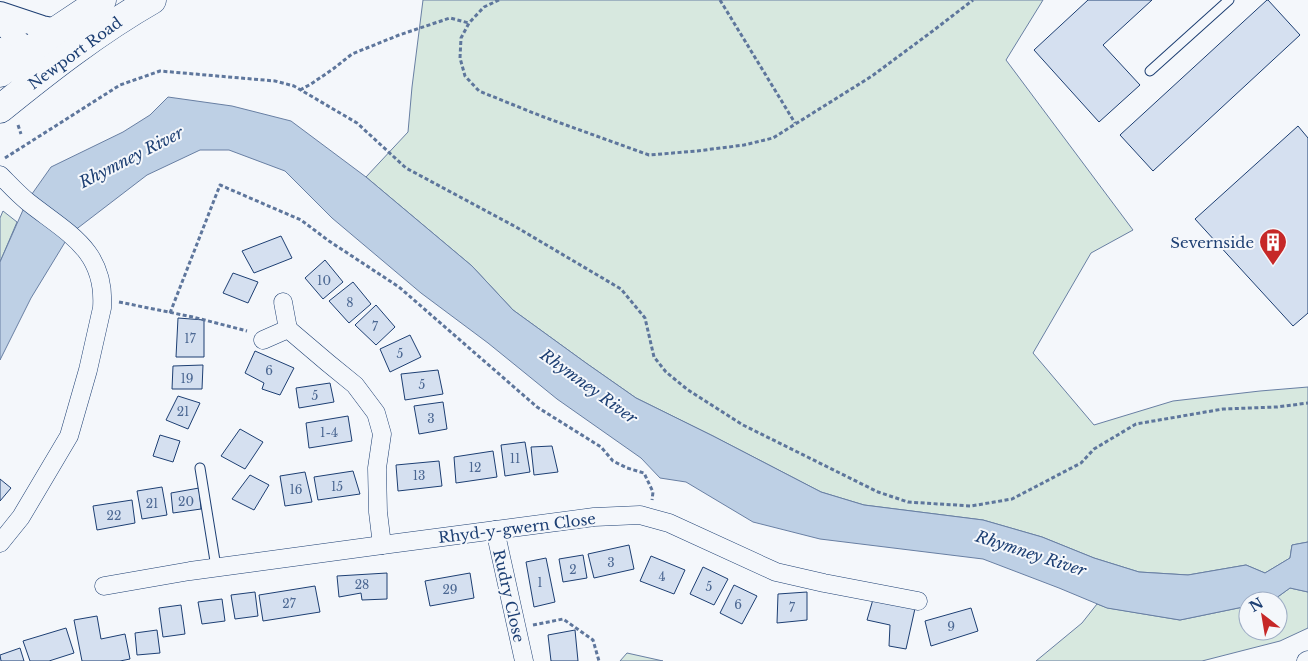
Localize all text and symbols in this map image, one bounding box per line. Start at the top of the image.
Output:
street label: Newport Road [24,13,126,93]
water label: Rhymney River [74,122,187,192]
building icon: Severnside [1258,227,1288,266]
place label: Severnside [1170,233,1254,252]
house number: 10 [317,273,331,288]
house number: 8 [346,295,354,310]
house number: 7 [372,319,379,334]
house number: 17 [184,331,197,346]
water label: Rhymney River [536,344,642,428]
house number: 5 [397,346,404,361]
house number: 6 [265,363,273,378]
house number: 19 [180,371,194,386]
house number: 5 [419,377,426,392]
house number: 5 [312,388,319,403]
house number: 21 [177,404,189,419]
house number: 3 [427,411,435,426]
house number: 1-4 [320,425,338,440]
house number: 11 [510,451,520,466]
house number: 12 [469,460,481,475]
house number: 13 [413,468,425,483]
house number: 15 [331,479,343,494]
house number: 16 [289,482,303,497]
house number: 20 [178,494,194,509]
house number: 21 [146,496,158,511]
house number: 22 [107,508,121,523]
street label: Rhyd-y-gwern Close [437,509,597,547]
water label: Rhymney River [972,525,1089,580]
street label: Rudry Close [489,548,529,644]
house number: 3 [607,555,615,570]
house number: 2 [569,562,577,577]
house number: 4 [658,569,666,584]
house number: 1 [537,575,543,590]
house number: 28 [355,577,369,592]
house number: 5 [706,579,713,594]
house number: 29 [442,582,458,597]
north arrow [1238,591,1288,641]
text: N [1246,594,1267,616]
house number: 27 [282,596,297,611]
house number: 6 [734,597,742,612]
house number: 7 [789,600,796,615]
house number: 9 [947,619,955,634]

